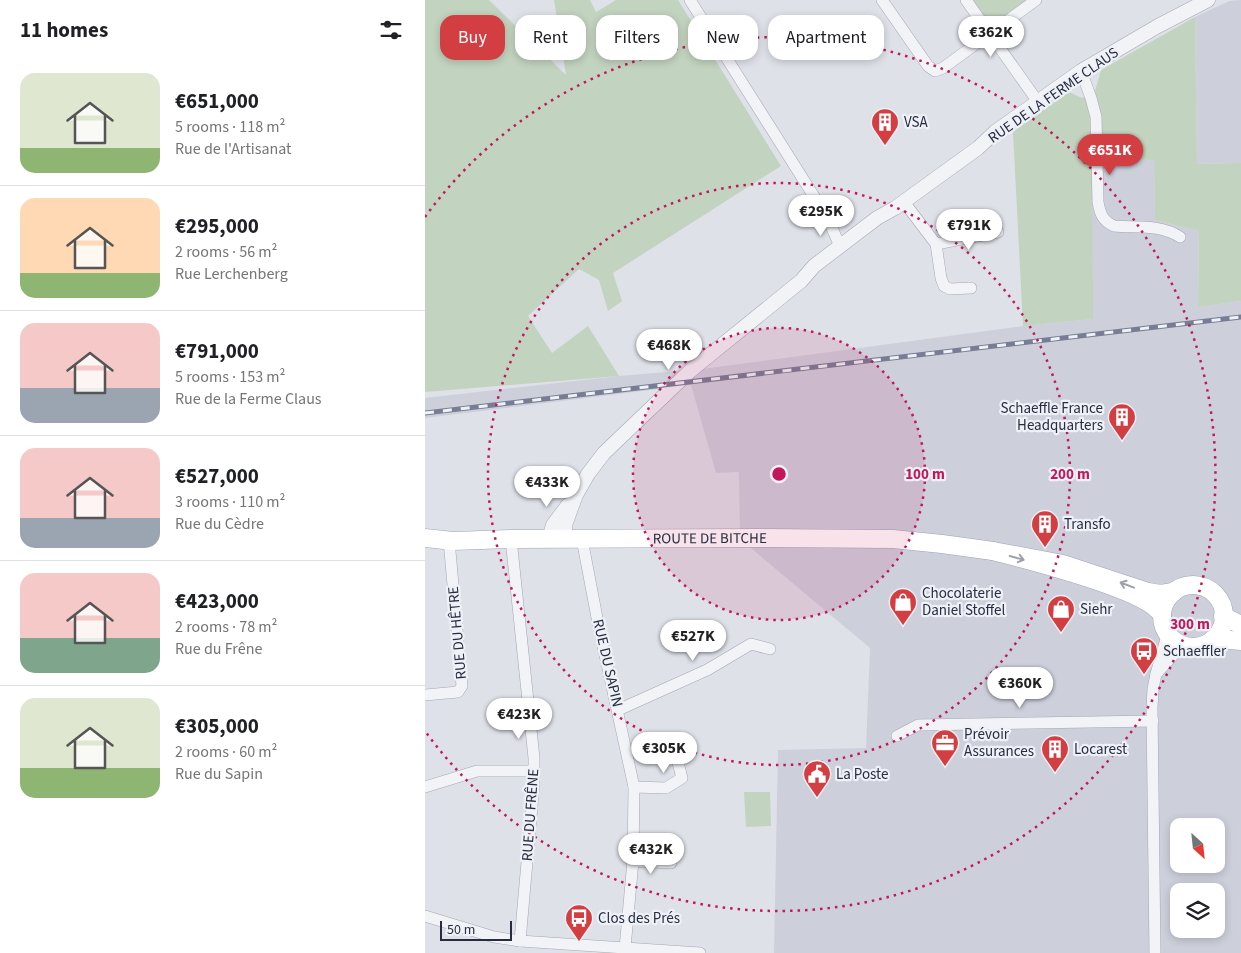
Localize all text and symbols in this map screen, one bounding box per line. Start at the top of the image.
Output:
text: 11 homes [20,15,108,45]
chip: Buy [440,15,505,60]
chip: Rent [515,15,586,60]
chip: Filters [596,15,678,60]
chip: New [688,15,758,60]
chip: Apartment [768,15,884,60]
pin: €362K [956,15,1026,58]
icon: filters [377,16,405,44]
text: €362K [969,21,1013,43]
street label: RUE DE LA FERME CLAUS [984,42,1123,148]
text: €651,000 [175,86,259,116]
icon: home [60,93,120,153]
building icon: VSA [870,107,900,146]
place label: VSA [904,112,929,133]
text: 5 rooms · 118 m² [175,116,285,138]
pin: €651K [1075,134,1145,176]
text: Rue de l'Artisanat [175,138,292,160]
text: €651K [1088,139,1132,161]
pin: €295K [786,194,856,237]
text: €295K [799,200,843,222]
pin: €791K [934,208,1004,251]
text: €295,000 [175,211,259,241]
text: €791K [947,214,991,236]
icon: home [60,218,120,278]
text: 2 rooms · 56 m² [175,241,277,263]
text: Rue Lerchenberg [175,263,288,285]
pin: €468K [634,328,704,371]
text: €468K [647,334,691,356]
text: €791,000 [175,336,259,366]
icon: home [60,343,120,403]
text: 5 rooms · 153 m² [175,366,285,388]
text: Rue de la Ferme Claus [175,388,322,410]
place label: Schaeffle France Headquarters [1000,398,1103,436]
building icon: Schaeffle France Headquarters [1107,402,1137,441]
text: €527,000 [175,461,259,491]
text: 100 m [905,464,945,485]
text: 200 m [1050,464,1090,485]
centre of rings [770,465,788,483]
pin: €433K [512,466,582,508]
icon: home [60,468,120,528]
text: €433K [525,471,569,493]
text: 3 rooms · 110 m² [175,491,285,513]
building icon: Transfo [1030,509,1060,548]
text: Rue du Cèdre [175,513,264,535]
place label: Transfo [1064,514,1111,535]
street label: ROUTE DE BITCHE [653,528,767,549]
one-way arrow [1009,553,1025,563]
one-way arrow [1119,580,1135,589]
place label: Chocolaterie Daniel Stoffel [922,583,1006,621]
text: €423,000 [175,586,259,616]
street label: RUE DU HÊTRE [443,586,472,680]
shop icon: Chocolaterie Daniel Stoffel [888,587,918,626]
icon: home [60,593,120,653]
shop icon: Siehr [1046,594,1076,633]
place label: Siehr [1080,599,1113,620]
text: 300 m [1170,614,1210,635]
text: 2 rooms · 78 m² [175,616,277,638]
street label: RUE DU SAPIN [587,617,628,709]
pin: €527K [658,620,728,662]
text: €527K [671,625,715,647]
bus stop icon: Schaeffler [1129,636,1159,675]
text: Rue du Frêne [175,638,262,660]
place label: Schaeffler [1163,641,1227,662]
pin: €360K [985,666,1055,709]
text: €360K [998,672,1042,694]
pin: €423K [484,698,554,740]
text: €423K [497,703,541,725]
text: €305,000 [175,711,259,741]
icon: home [60,718,120,778]
place label: Prévoir Assurances [964,724,1034,762]
office icon: Prévoir Assurances [930,728,960,767]
pin: €305K [629,732,699,774]
building icon: Locarest [1040,734,1070,773]
text: €305K [642,737,686,759]
place label: Locarest [1074,739,1127,760]
text: 2 rooms · 60 m² [175,741,277,763]
public building icon: La Poste [802,759,832,798]
text: Rue du Sapin [175,763,263,785]
place label: La Poste [836,764,888,785]
street label: RUE DU FRÊNE [517,768,544,862]
north arrow [1170,818,1225,872]
map controls [1170,818,1225,938]
pin: €432K [616,832,686,875]
text: €432K [629,838,673,860]
button: layers [1170,883,1225,938]
bus stop icon: Clos des Prés [564,903,594,942]
place label: Clos des Prés [598,908,680,929]
scale bar [440,918,513,941]
text: 50 m [447,920,475,940]

